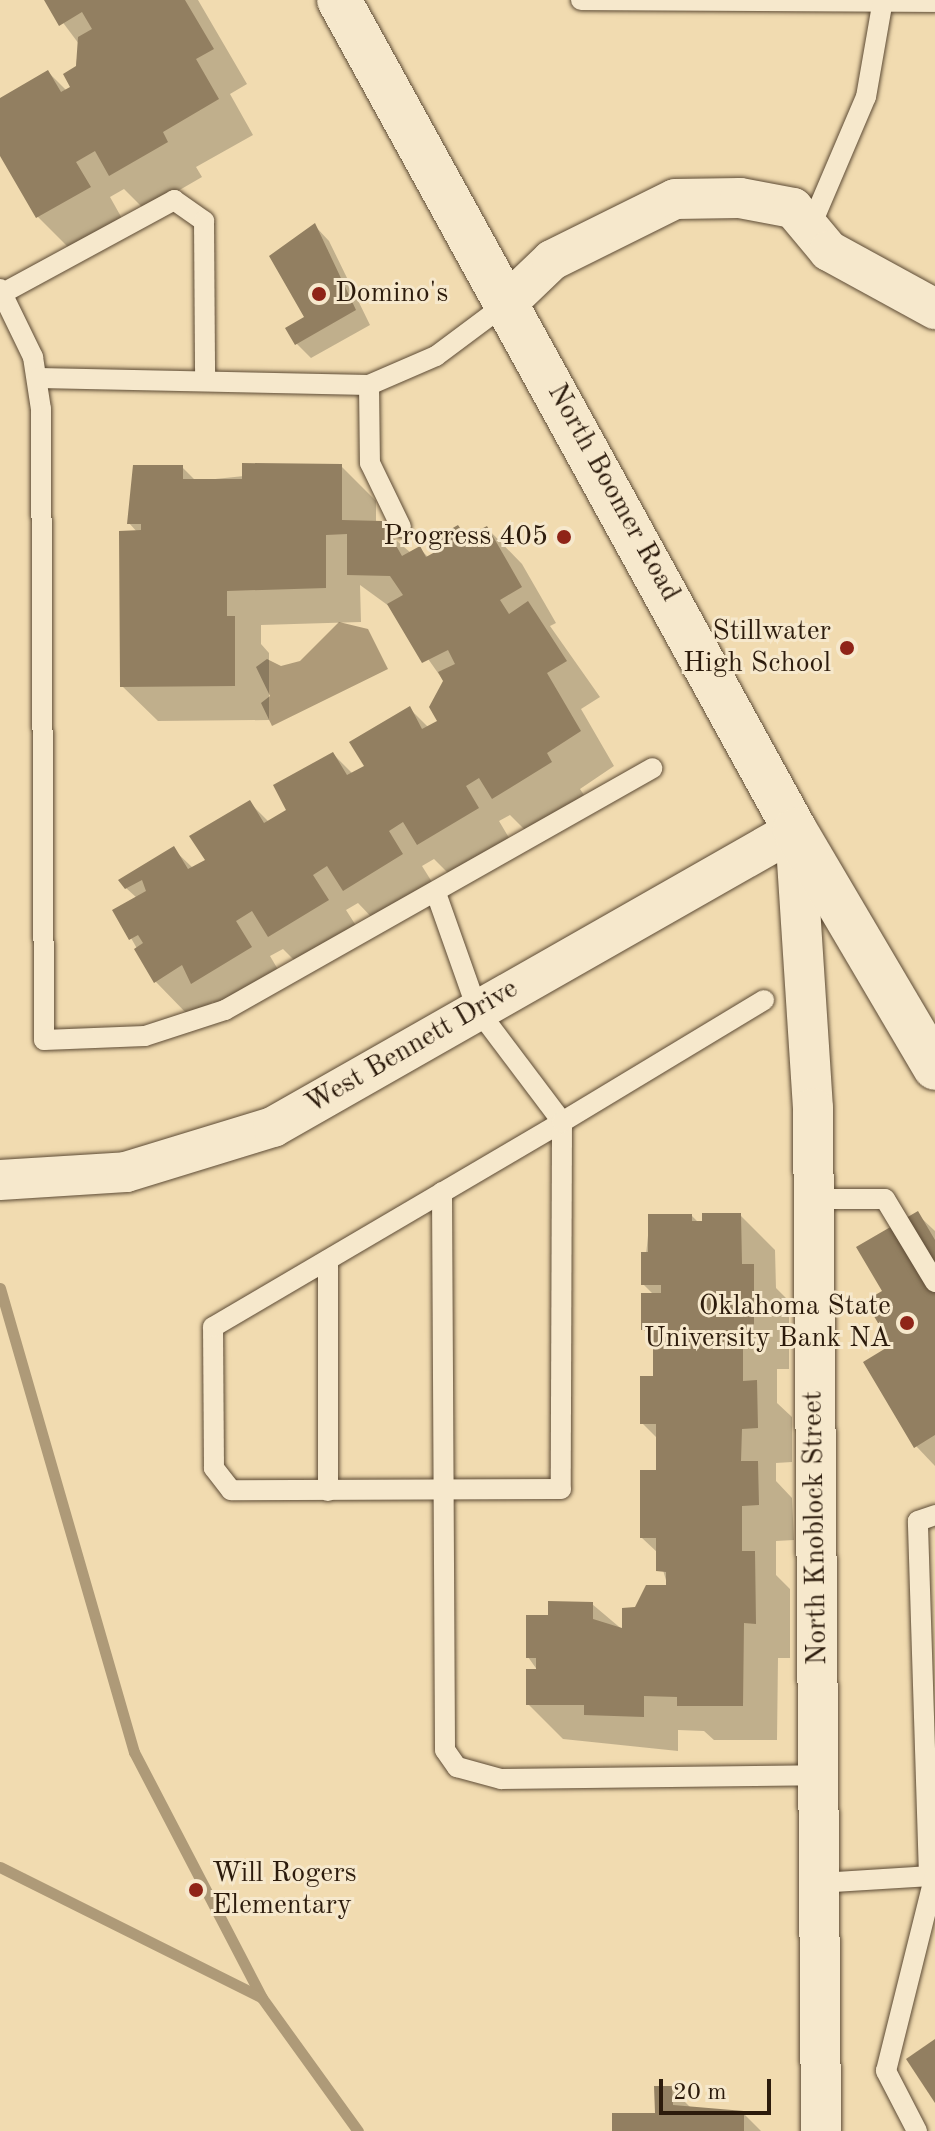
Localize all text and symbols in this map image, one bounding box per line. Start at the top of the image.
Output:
place label: Domino's [335,277,448,311]
marker: Domino's [310,285,328,303]
street label: North Boomer Road [539,378,687,608]
place label: Progress 405 [383,520,548,554]
marker: Progress 405 [555,528,573,546]
place label: Stillwater High School [683,615,831,681]
marker: Stillwater High School [838,639,856,657]
street label: West Bennett Drive [300,972,524,1122]
place label: Oklahoma State University Bank NA [644,1290,891,1356]
marker: Oklahoma State University Bank NA [898,1314,916,1332]
street label: North Knoblock Street [797,1390,835,1666]
place label: Will Rogers Elementary [212,1857,357,1923]
marker: Will Rogers Elementary [187,1881,205,1899]
scale bar [663,2063,775,2113]
text: 20 m [673,2081,727,2105]

